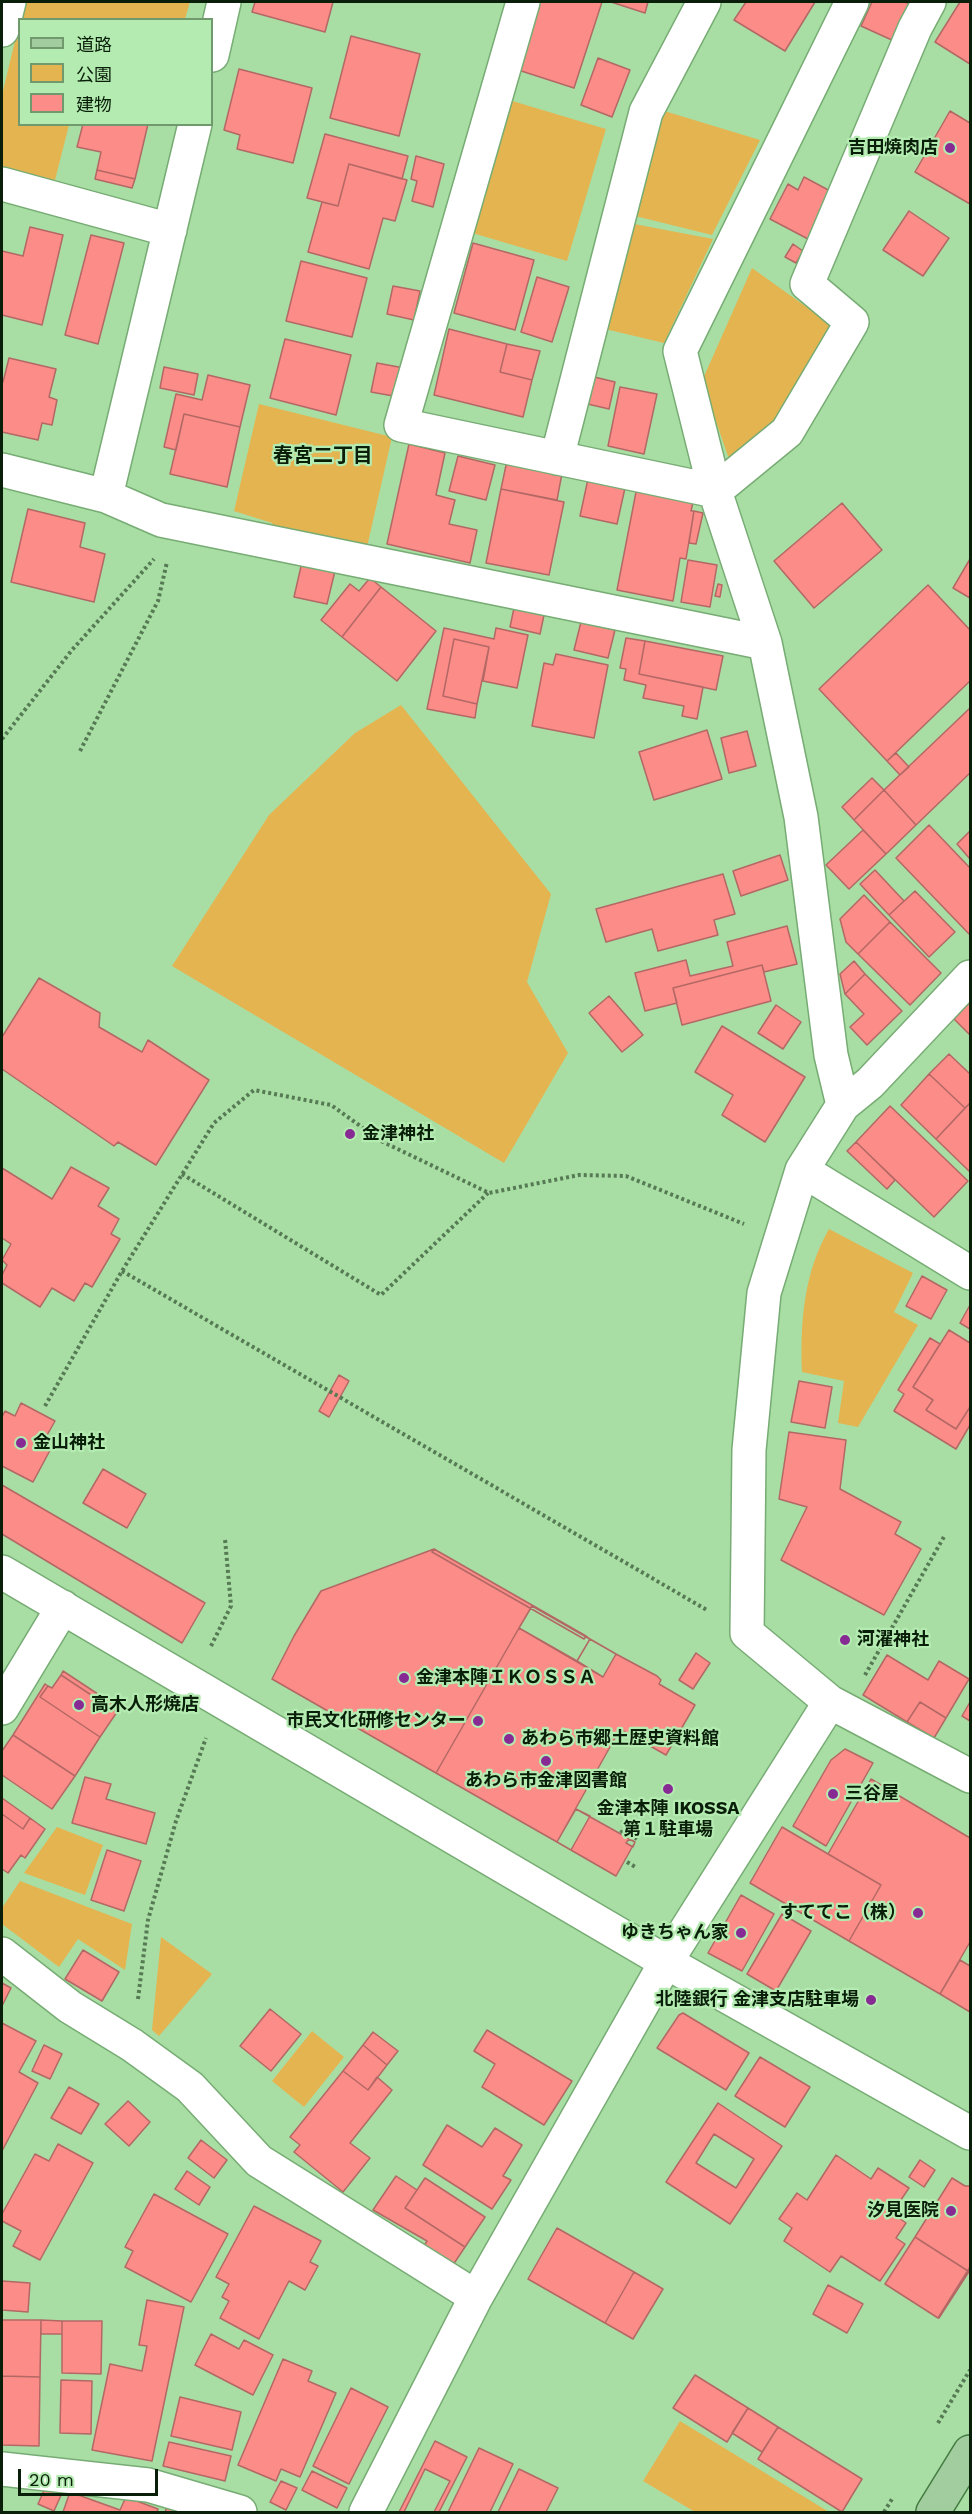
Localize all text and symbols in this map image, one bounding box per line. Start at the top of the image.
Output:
legend [18,18,213,126]
text: 道路 [76,34,112,55]
text: 公園 [76,64,112,85]
text: 建物 [76,94,112,115]
place label: 吉田焼肉店 [848,137,938,159]
marker: 吉田焼肉店 [943,141,957,155]
district label: 春宮二丁目 [273,444,373,468]
place label: 金津神社 [362,1123,434,1145]
marker: 金津神社 [343,1127,357,1141]
place label: 金山神社 [33,1432,105,1454]
marker: 金山神社 [14,1436,28,1450]
place label: 河濯神社 [857,1629,929,1651]
marker: 河濯神社 [838,1633,852,1647]
place label: 金津本陣ＩＫＯＳＳＡ [416,1667,596,1689]
marker: 金津本陣ＩＫＯＳＳＡ [397,1671,411,1685]
place label: 高木人形焼店 [91,1694,199,1716]
marker: 高木人形焼店 [72,1698,86,1712]
place label: 市民文化研修センター [286,1710,466,1732]
marker: 市民文化研修センター [471,1714,485,1728]
place label: あわら市郷土歴史資料館 [521,1728,719,1750]
marker: あわら市郷土歴史資料館 [502,1732,516,1746]
marker: あわら市金津図書館 [539,1754,553,1768]
place label: あわら市金津図書館 [465,1770,627,1792]
marker: 金津本陣 IKOSSA 第１駐車場 [661,1782,675,1796]
place label: 三谷屋 [845,1783,899,1805]
marker: 三谷屋 [826,1787,840,1801]
place label: 金津本陣 IKOSSA 第１駐車場 [597,1798,739,1840]
place label: すててこ（株） [780,1902,906,1924]
marker: すててこ（株） [911,1906,925,1920]
place label: ゆきちゃん家 [621,1922,729,1944]
marker: ゆきちゃん家 [734,1926,748,1940]
place label: 北陸銀行 金津支店駐車場 [656,1989,859,2011]
marker: 北陸銀行 金津支店駐車場 [864,1993,878,2007]
place label: 汐見医院 [867,2200,939,2222]
marker: 汐見医院 [944,2204,958,2218]
scale bar [21,2457,160,2495]
text: 20 m [29,2469,74,2490]

